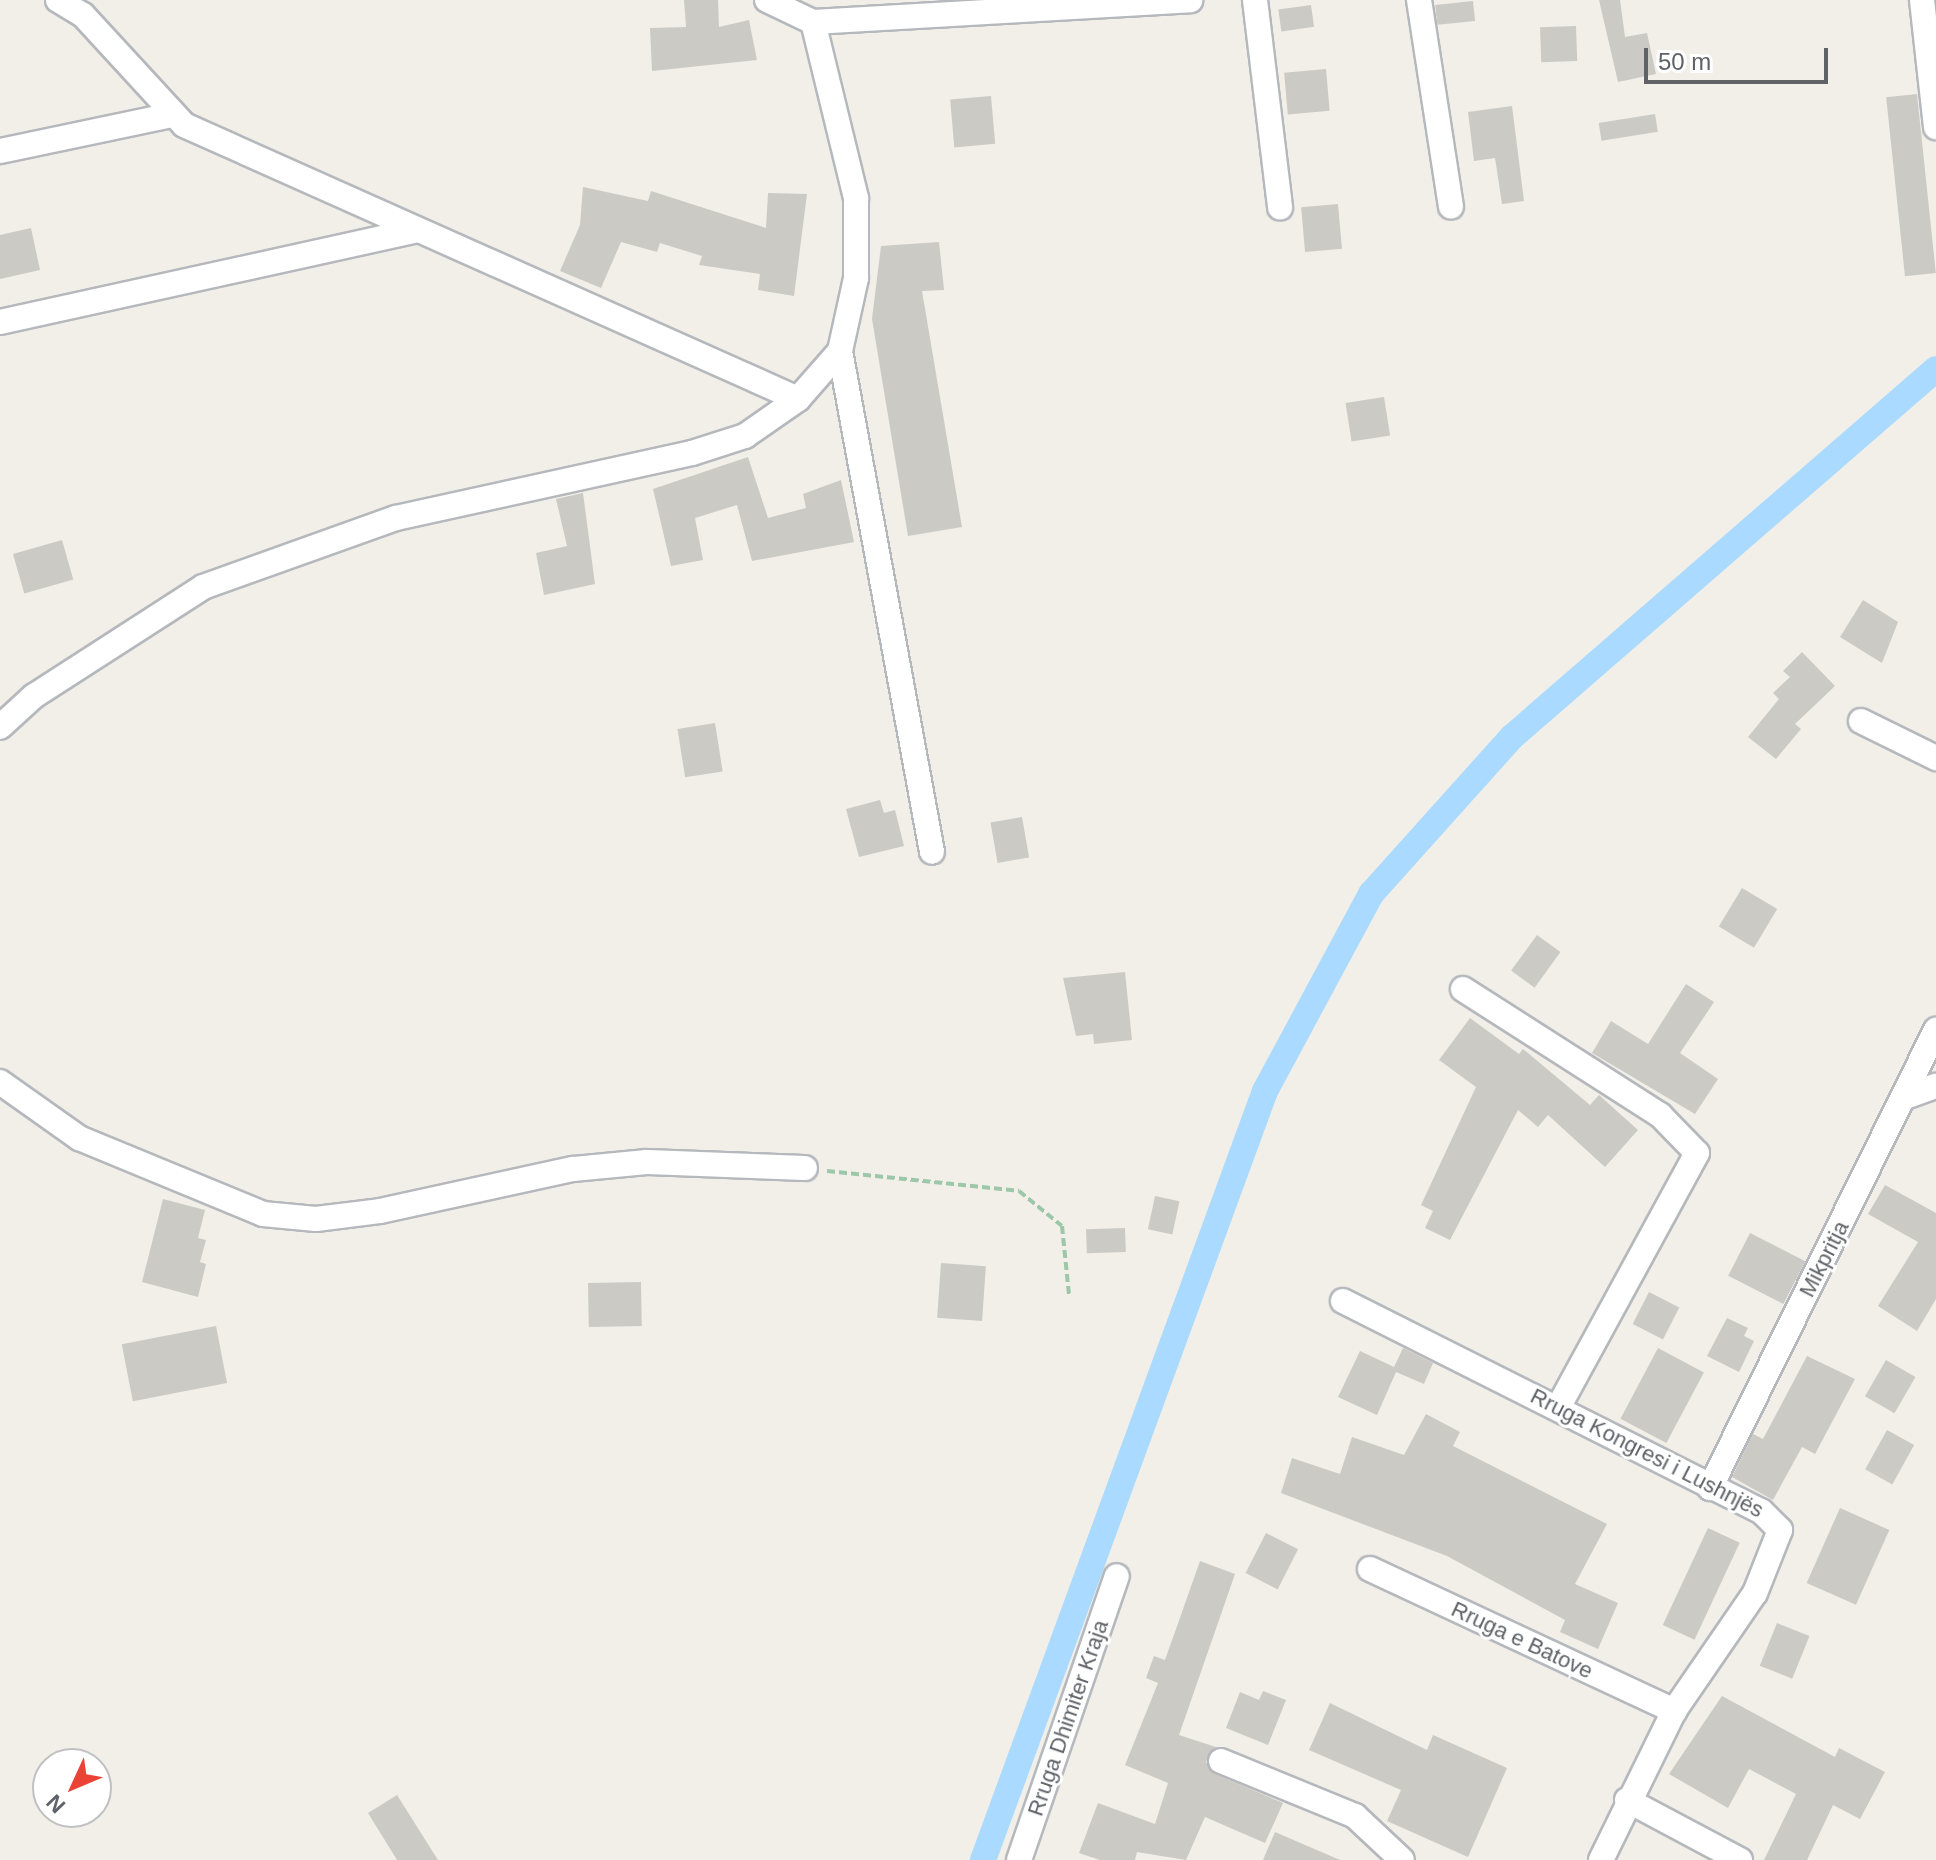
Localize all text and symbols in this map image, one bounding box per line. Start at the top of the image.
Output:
scale bar [1648,32,1832,82]
text: 50 m [1658,48,1711,75]
street label: Mikpritja [1794,1217,1854,1301]
street label: Rruga Kongresi i Lushnjës [1526,1383,1768,1523]
street label: Rruga e Batove [1447,1596,1597,1684]
street label: Rruga Dhimiter Kraja [1022,1617,1114,1819]
north arrow [32,1748,112,1828]
text: N [41,1789,70,1818]

